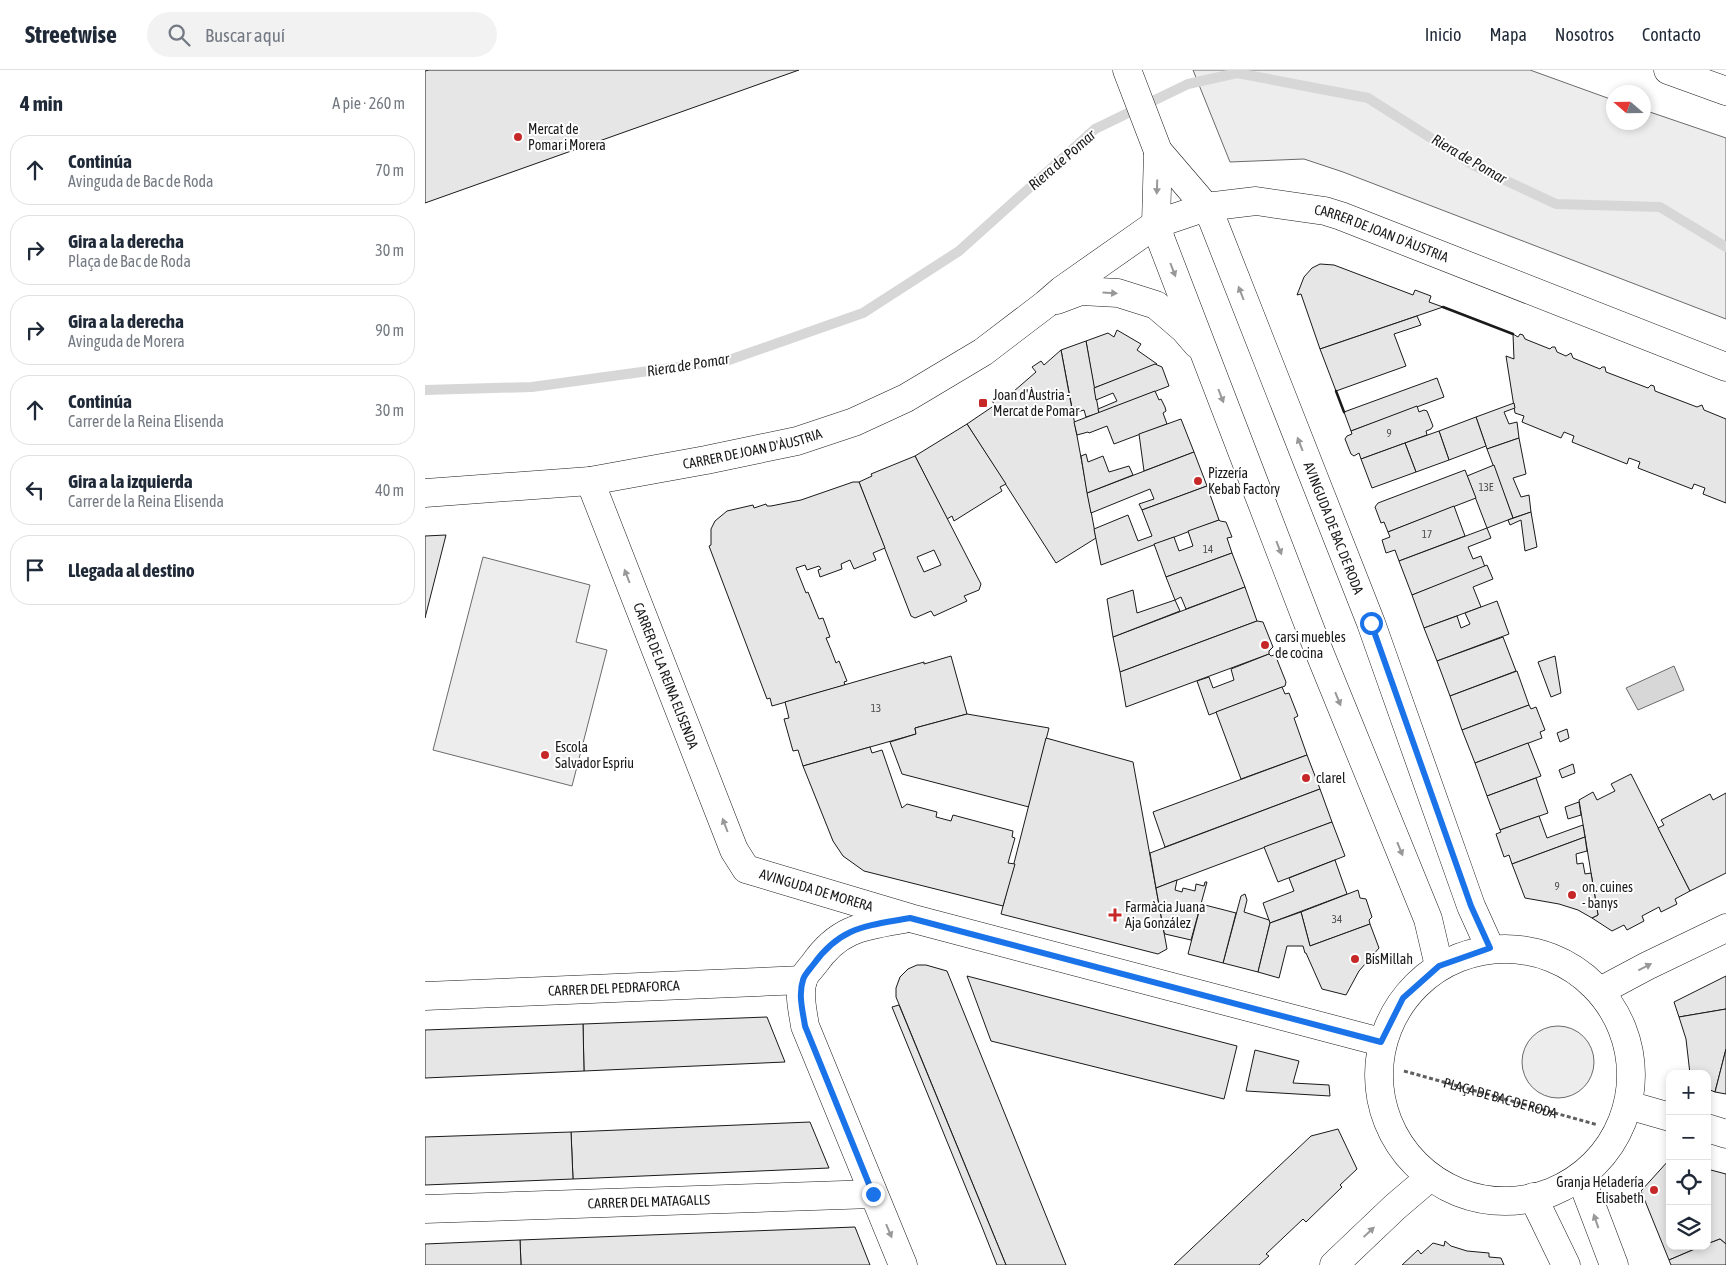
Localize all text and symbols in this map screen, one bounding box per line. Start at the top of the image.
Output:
search box [147,12,497,57]
text: Streetwise [25,21,117,48]
icon: search [165,21,193,49]
text: Buscar aquí [205,24,285,46]
text: Inicio [1425,24,1461,45]
text: Mapa [1489,24,1527,45]
text: Nosotros [1555,24,1614,45]
text: Contacto [1642,24,1701,45]
north arrow [1606,85,1651,130]
text: 4 min [20,91,63,115]
text: A pie · 260 m [332,94,405,112]
place label: Mercat de Pomar i Morera [528,121,606,153]
water label: Riera de Pomar [1025,126,1099,193]
water label: Riera de Pomar [1429,130,1510,187]
marker: Mercat de Pomar i Morera [512,131,524,143]
text: Continúa [68,150,132,172]
icon: ahead [21,156,49,184]
text: 70 m [375,161,404,179]
text: Avinguda de Bac de Roda [68,172,213,190]
one-way arrow [1153,180,1161,196]
street label: CARRER DE JOAN D'ÀUSTRIA [1313,202,1451,265]
text: Gira a la derecha [68,230,184,252]
icon: right [21,236,49,264]
text: 30 m [375,241,404,259]
text: Plaça de Bac de Roda [68,252,191,270]
one-way arrow [1170,262,1177,277]
one-way arrow [1237,285,1245,300]
one-way arrow [1102,289,1118,297]
text: Gira a la derecha [68,310,184,332]
icon: right [21,316,49,344]
text: 90 m [375,321,404,339]
text: Avinguda de Morera [68,332,185,350]
water label: Riera de Pomar [646,350,731,379]
place label: Joan d'Àustria - Mercat de Pomar [993,387,1080,419]
one-way arrow [1218,388,1225,403]
text: Continúa [68,390,132,412]
icon: ahead [21,396,49,424]
marker: Joan d'Àustria - Mercat de Pomar [977,397,989,409]
text: 30 m [375,401,404,419]
text: Carrer de la Reina Elisenda [68,412,224,430]
street label: CARRER DE JOAN D'ÀUSTRIA [681,425,824,472]
house number: 9 [1386,427,1392,439]
one-way arrow [1296,437,1304,451]
street label: AVINGUDA DE BAC DE RODA [1300,460,1367,596]
place label: Pizzería Kebab Factory [1208,465,1280,497]
text: Gira a la izquierda [68,470,193,492]
marker: Pizzería Kebab Factory [1192,475,1204,487]
icon: left [21,476,49,504]
text: 40 m [375,481,404,499]
house number: 13E [1478,481,1494,493]
text: Carrer de la Reina Elisenda [68,492,224,510]
house number: 17 [1422,528,1432,540]
one-way arrow [1276,540,1283,555]
house number: 14 [1203,543,1213,555]
icon: arrive [21,556,49,584]
text: Llegada al destino [68,559,195,581]
one-way arrow [623,569,631,583]
street label: CARRER DE LA REINA ELISENDA [630,600,702,751]
route start [1360,612,1383,635]
place label: carsi muebles de cocina [1275,629,1346,661]
marker: carsi muebles de cocina [1259,639,1271,651]
one-way arrow [1334,692,1342,707]
house number: 13 [871,702,881,714]
place label: Escola Salvador Espriu [555,739,634,771]
marker: Escola Salvador Espriu [539,749,551,761]
place label: clarel [1316,770,1346,786]
marker: clarel [1300,772,1312,784]
one-way arrow [721,818,728,833]
one-way arrow [1396,842,1404,856]
street label: AVINGUDA DE MORERA [758,865,875,915]
place label: on. cuines - banys [1582,879,1633,911]
house number: 9 [1554,880,1560,892]
marker: on. cuines - banys [1566,889,1578,901]
place label: Farmàcia Juana Aja González [1125,899,1205,931]
marker: Farmàcia Juana Aja González [1109,909,1121,921]
house number: 34 [1332,913,1342,925]
place label: BisMillah [1365,951,1413,967]
marker: BisMillah [1349,953,1361,965]
one-way arrow [1638,963,1652,971]
street label: CARRER DEL PEDRAFORCA [548,977,680,999]
map controls [1666,1070,1711,1250]
button: + [1666,1070,1711,1115]
street label: PLAÇA DE BAC DE RODA [1442,1074,1559,1121]
button: − [1666,1115,1711,1160]
button: locate [1666,1160,1711,1205]
place label: Granja Heladería Elisabeth [1556,1174,1644,1206]
route end [862,1183,885,1206]
marker: Granja Heladería Elisabeth [1648,1184,1660,1196]
street label: CARRER DEL MATAGALLS [587,1191,710,1212]
button: layers [1666,1205,1711,1250]
one-way arrow [1592,1213,1600,1228]
one-way arrow [885,1224,893,1238]
one-way arrow [1363,1226,1375,1238]

